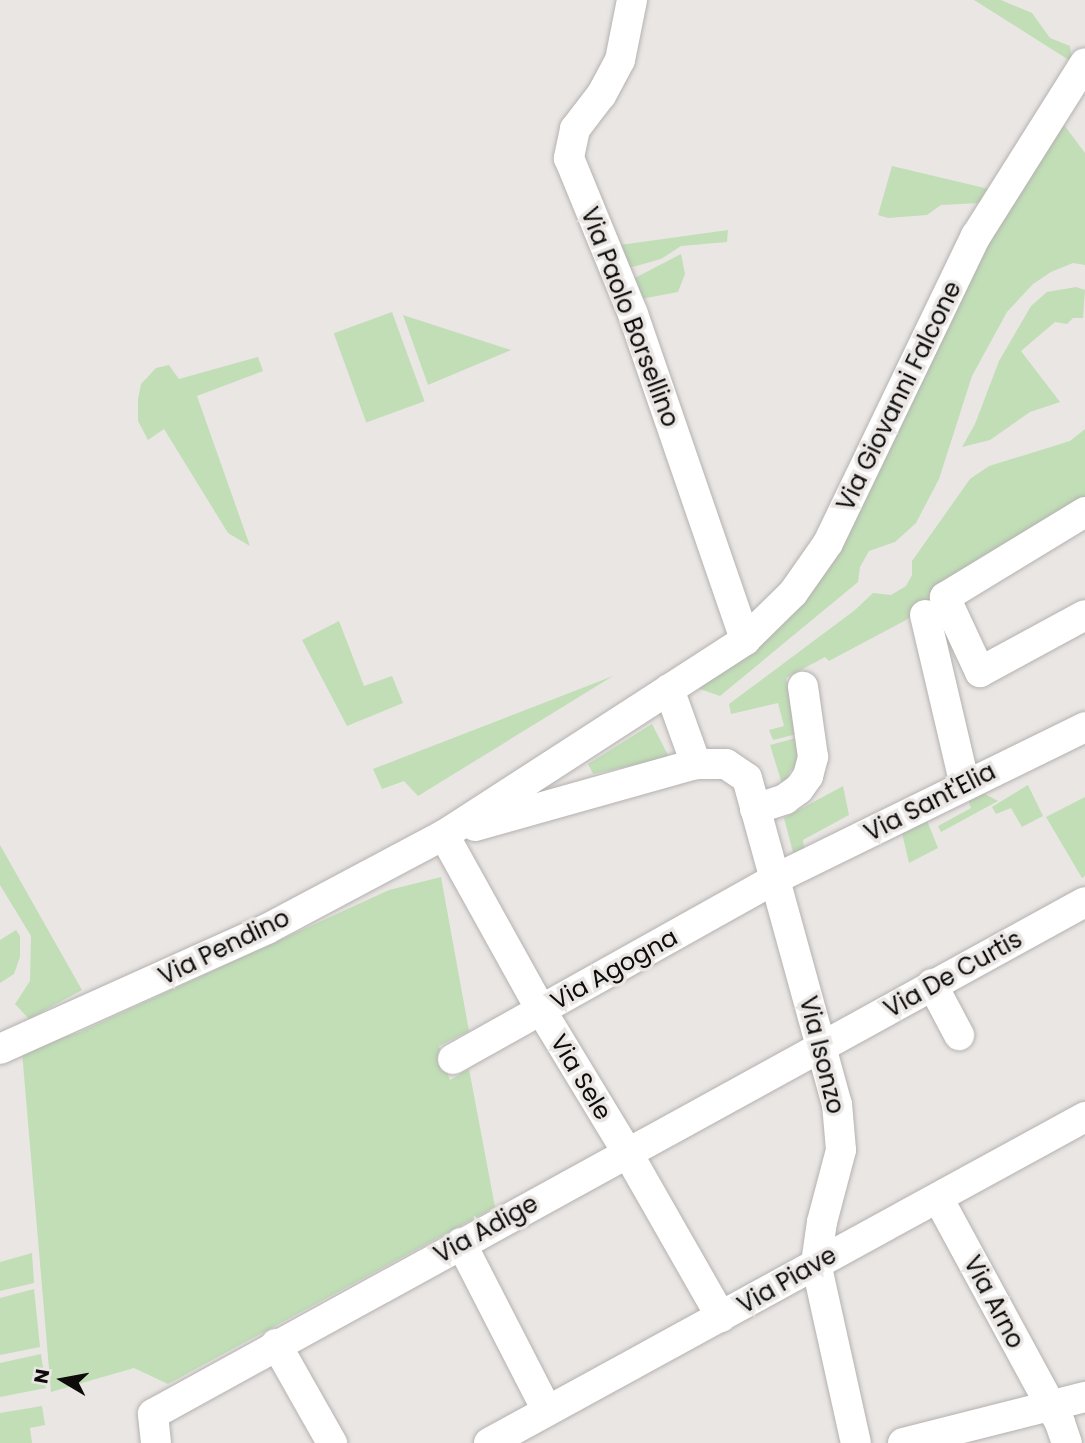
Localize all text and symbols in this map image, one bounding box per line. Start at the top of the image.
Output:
street label: Via Paolo Borsellino [575,203,685,431]
street label: Via Giovanni Falcone [831,277,967,515]
street label: Via Sant'Elia [860,757,1000,847]
street label: Via Pendino [154,903,294,991]
street label: Via Agogna [546,922,682,1016]
street label: Via De Curtis [879,924,1027,1024]
street label: Via Isonzo [793,993,851,1117]
street label: Via Sele [544,1029,618,1125]
street label: Via Adige [429,1189,543,1269]
street label: Via Piave [733,1240,841,1320]
street label: Via Arno [958,1251,1030,1353]
north arrow [28,1345,98,1415]
text: N [27,1367,56,1386]

